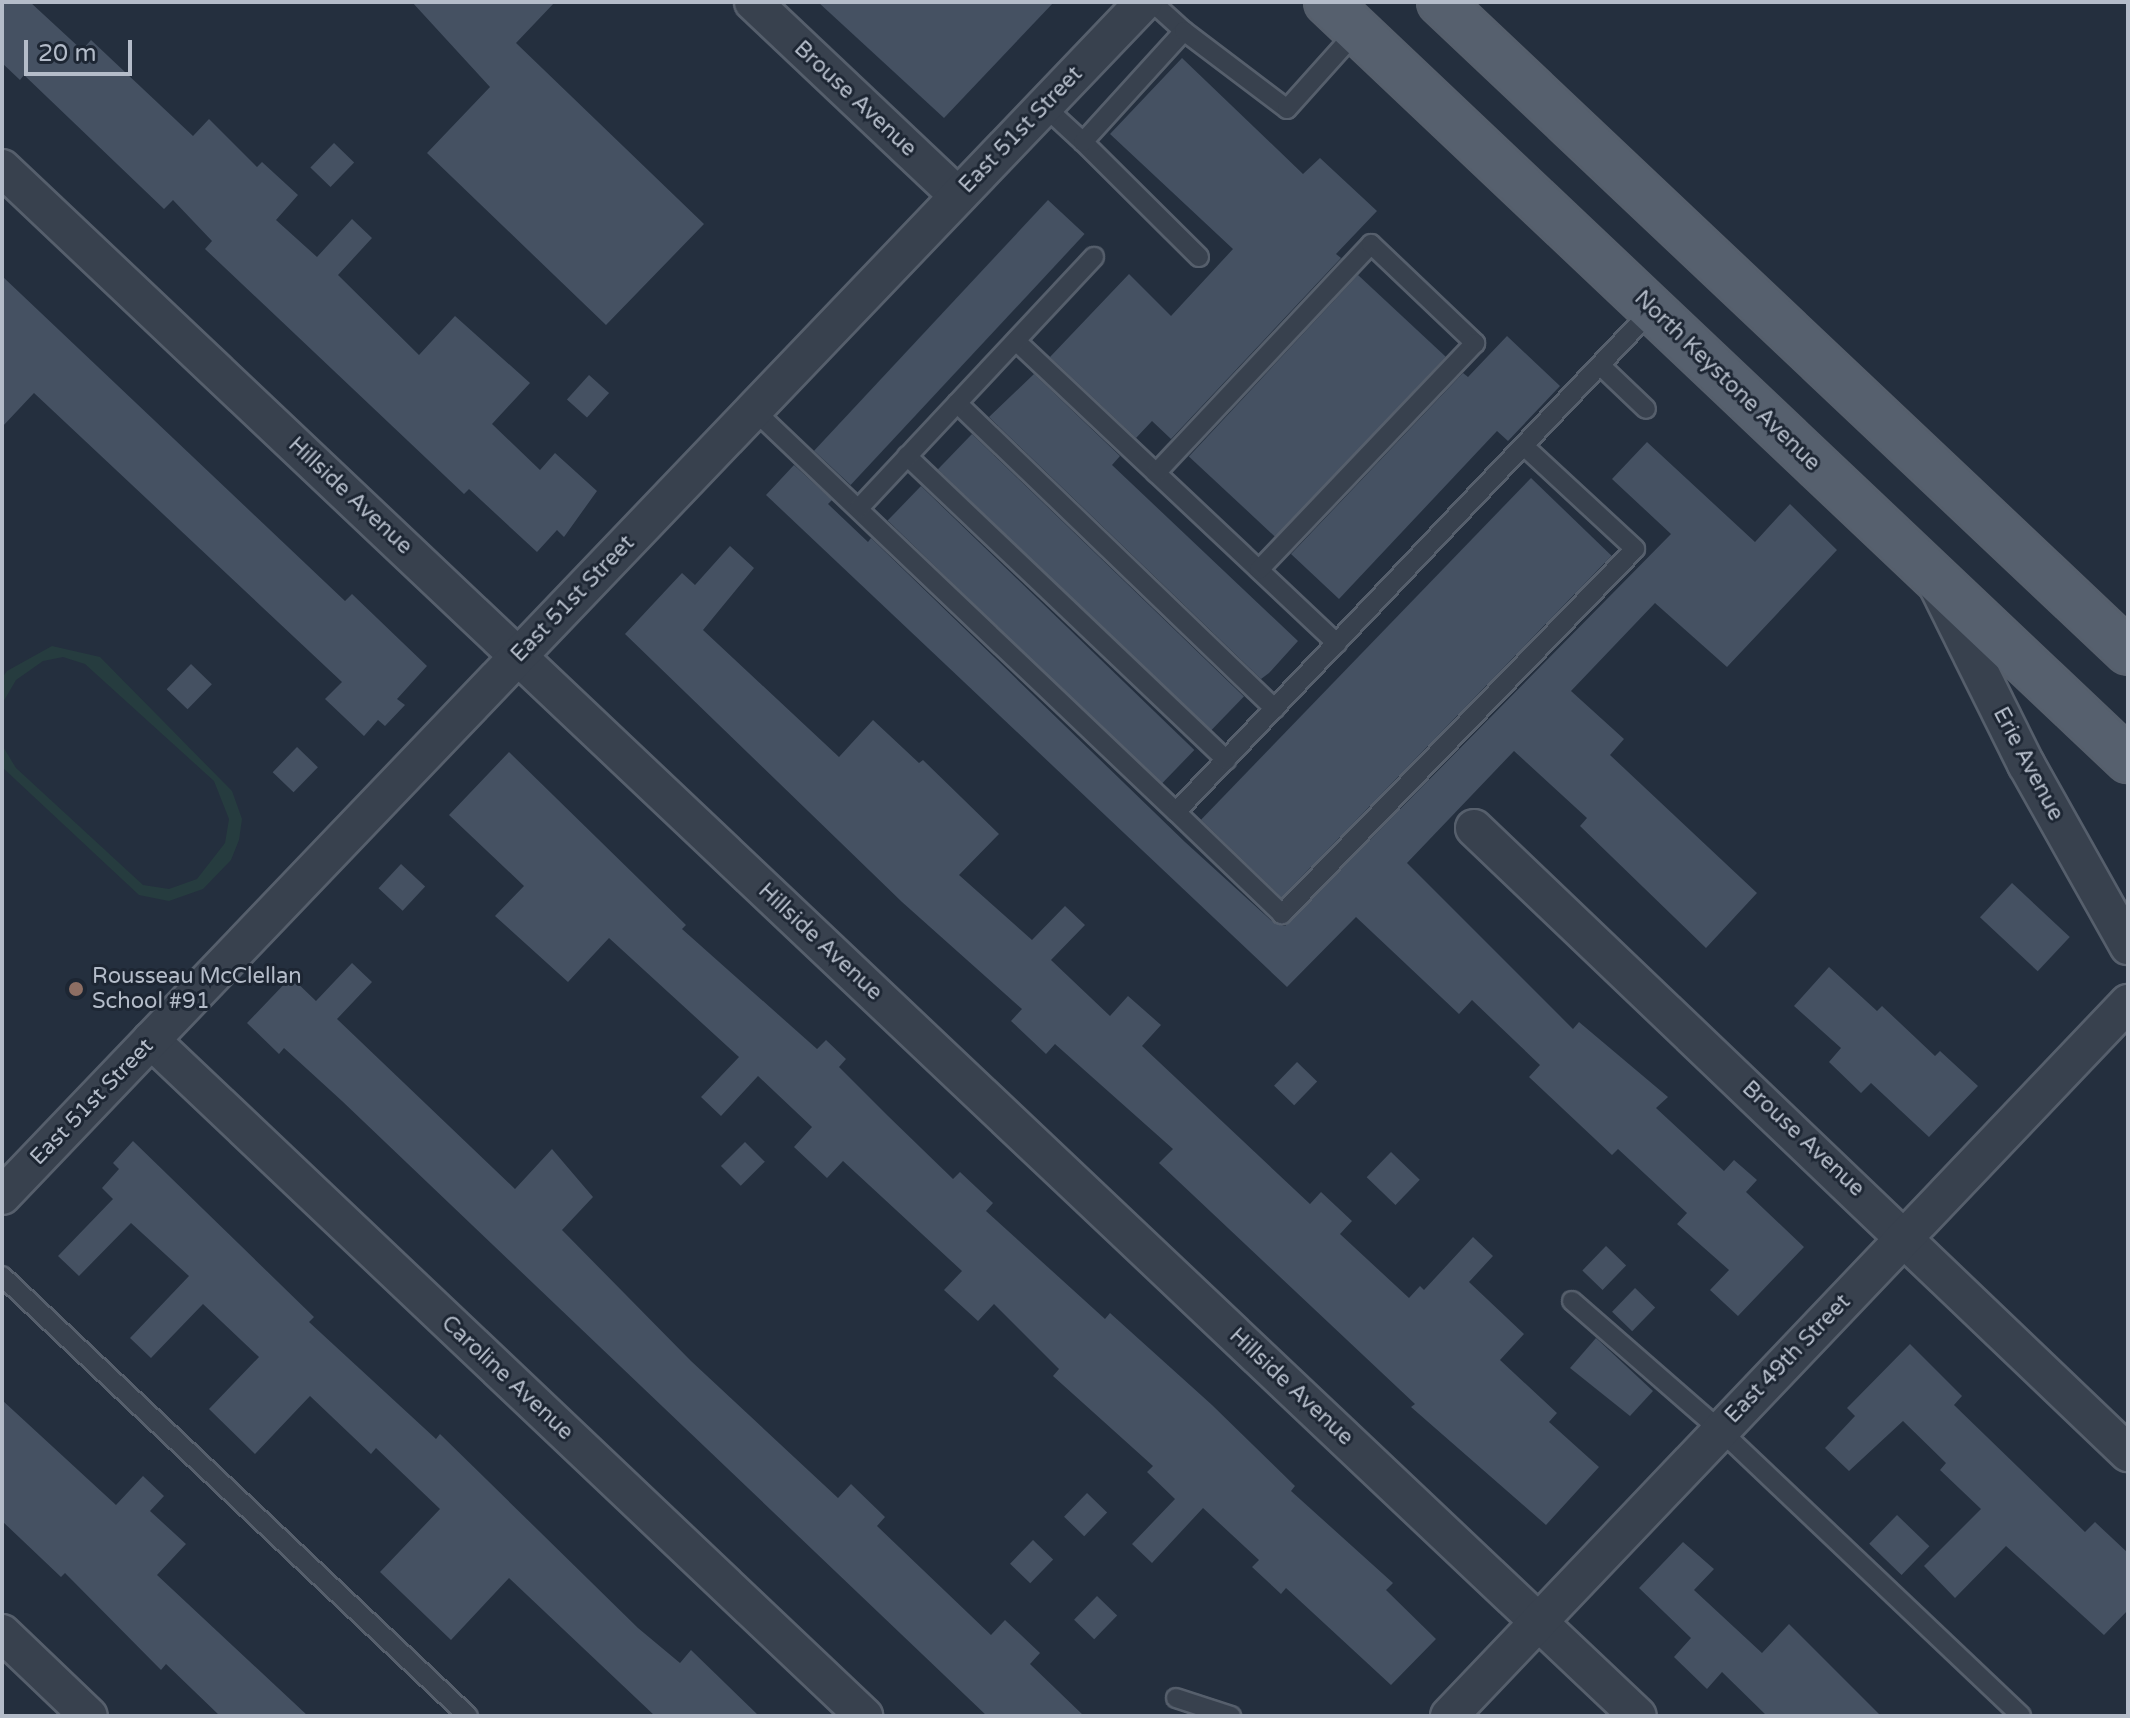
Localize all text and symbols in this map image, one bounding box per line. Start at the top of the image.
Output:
scale bar [28,24,136,74]
street label: Brouse Avenue [788,36,922,162]
text: 20 m [38,39,96,68]
street label: East 51st Street [954,61,1088,199]
street label: North Keystone Avenue [1629,285,1825,477]
street label: Hillside Avenue [283,432,417,560]
street label: East 51st Street [506,530,640,668]
street label: Erie Avenue [1987,703,2069,825]
street label: Hillside Avenue [753,878,887,1006]
place label: Rousseau McClellan School #91 [92,963,302,1014]
marker: Rousseau McClellan School #91 [67,980,85,998]
street label: East 51st Street [25,1033,159,1171]
street label: Brouse Avenue [1736,1076,1870,1202]
street label: East 49th Street [1720,1289,1856,1429]
street label: Caroline Avenue [436,1310,578,1446]
street label: Hillside Avenue [1224,1323,1358,1451]

